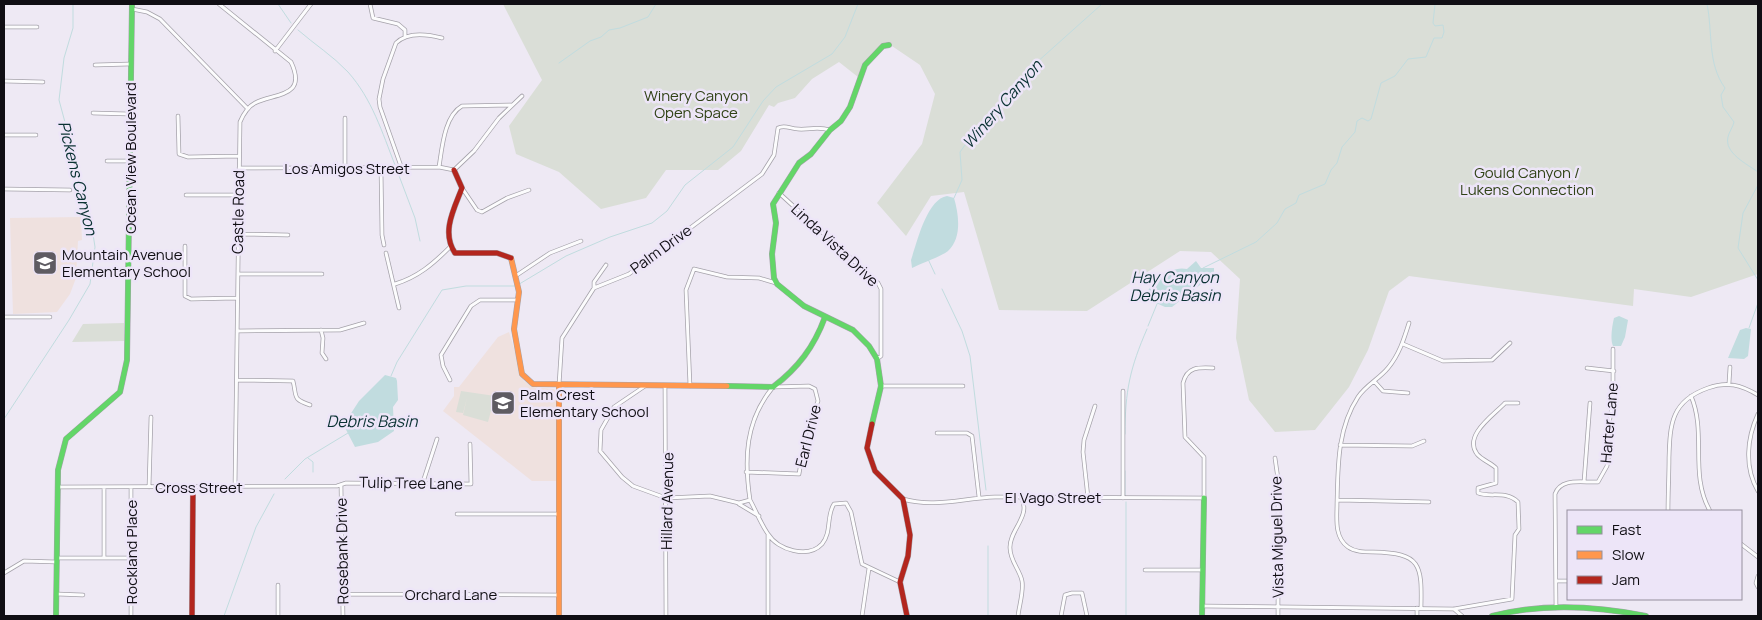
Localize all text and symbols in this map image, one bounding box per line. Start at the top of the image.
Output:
water label: Winery Canyon [957,54,1047,153]
street label: Ocean View Boulevard [120,82,141,234]
park label: Winery Canyon Open Space [644,85,748,123]
water label: Pickens Canyon [53,119,103,238]
street label: Los Amigos Street [284,158,410,179]
park label: Gould Canyon / Lukens Connection [1460,162,1594,200]
street label: Castle Road [227,170,249,254]
street label: Linda Vista Drive [787,199,884,291]
street label: Palm Drive [626,219,696,278]
place label: Mountain Avenue Elementary School [62,244,191,282]
school or university icon: Mountain Avenue Elementary School [32,250,58,276]
water label: Hay Canyon Debris Basin [1129,266,1221,306]
street label: Harter Lane [1595,382,1623,464]
place label: Palm Crest Elementary School [520,384,649,422]
school or university icon: Palm Crest Elementary School [490,390,516,416]
street label: Earl Drive [790,402,826,470]
water label: Debris Basin [326,410,418,432]
street label: Hillard Avenue [656,452,678,550]
street label: Tulip Tree Lane [359,472,463,494]
street label: Vista Miguel Drive [1265,476,1289,598]
street label: Cross Street [155,477,243,498]
street label: El Vago Street [1005,487,1101,508]
street label: Rosebank Drive [331,497,353,604]
street label: Rockland Place [121,500,142,604]
legend [1567,510,1742,600]
text: Fast [1612,519,1641,540]
text: Slow [1612,544,1645,565]
text: Jam [1612,569,1640,590]
street label: Orchard Lane [405,584,497,605]

